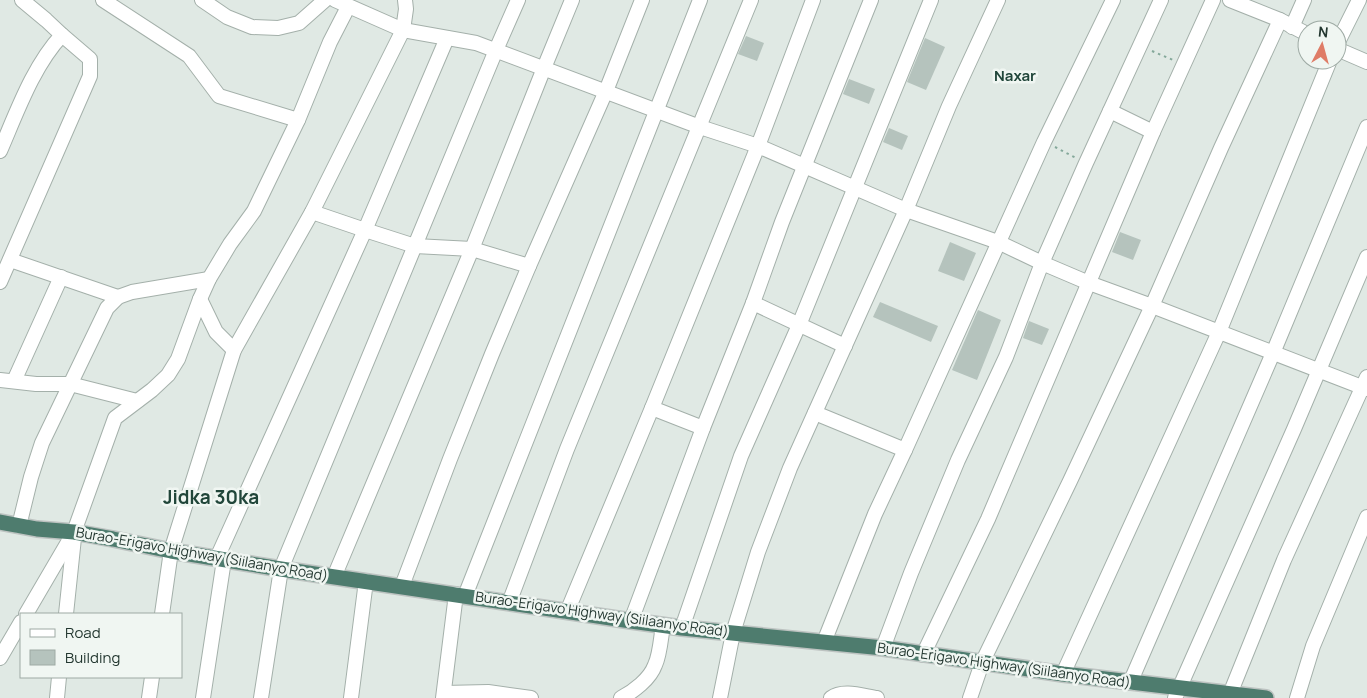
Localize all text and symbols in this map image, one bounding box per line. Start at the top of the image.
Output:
north arrow [1297,20,1347,70]
text: N [1317,22,1329,42]
district label: Naxar [994,65,1036,86]
district label: Jidka 30ka [163,484,259,510]
street label: Burao-Erigavo Highway (Siilaanyo Road) [75,522,330,585]
street label: Burao-Erigavo Highway (Siilaanyo Road) [474,586,730,641]
legend [20,613,182,678]
text: Road [65,622,101,643]
street label: Burao-Erigavo Highway (Siilaanyo Road) [876,637,1132,692]
text: Building [65,647,120,668]

